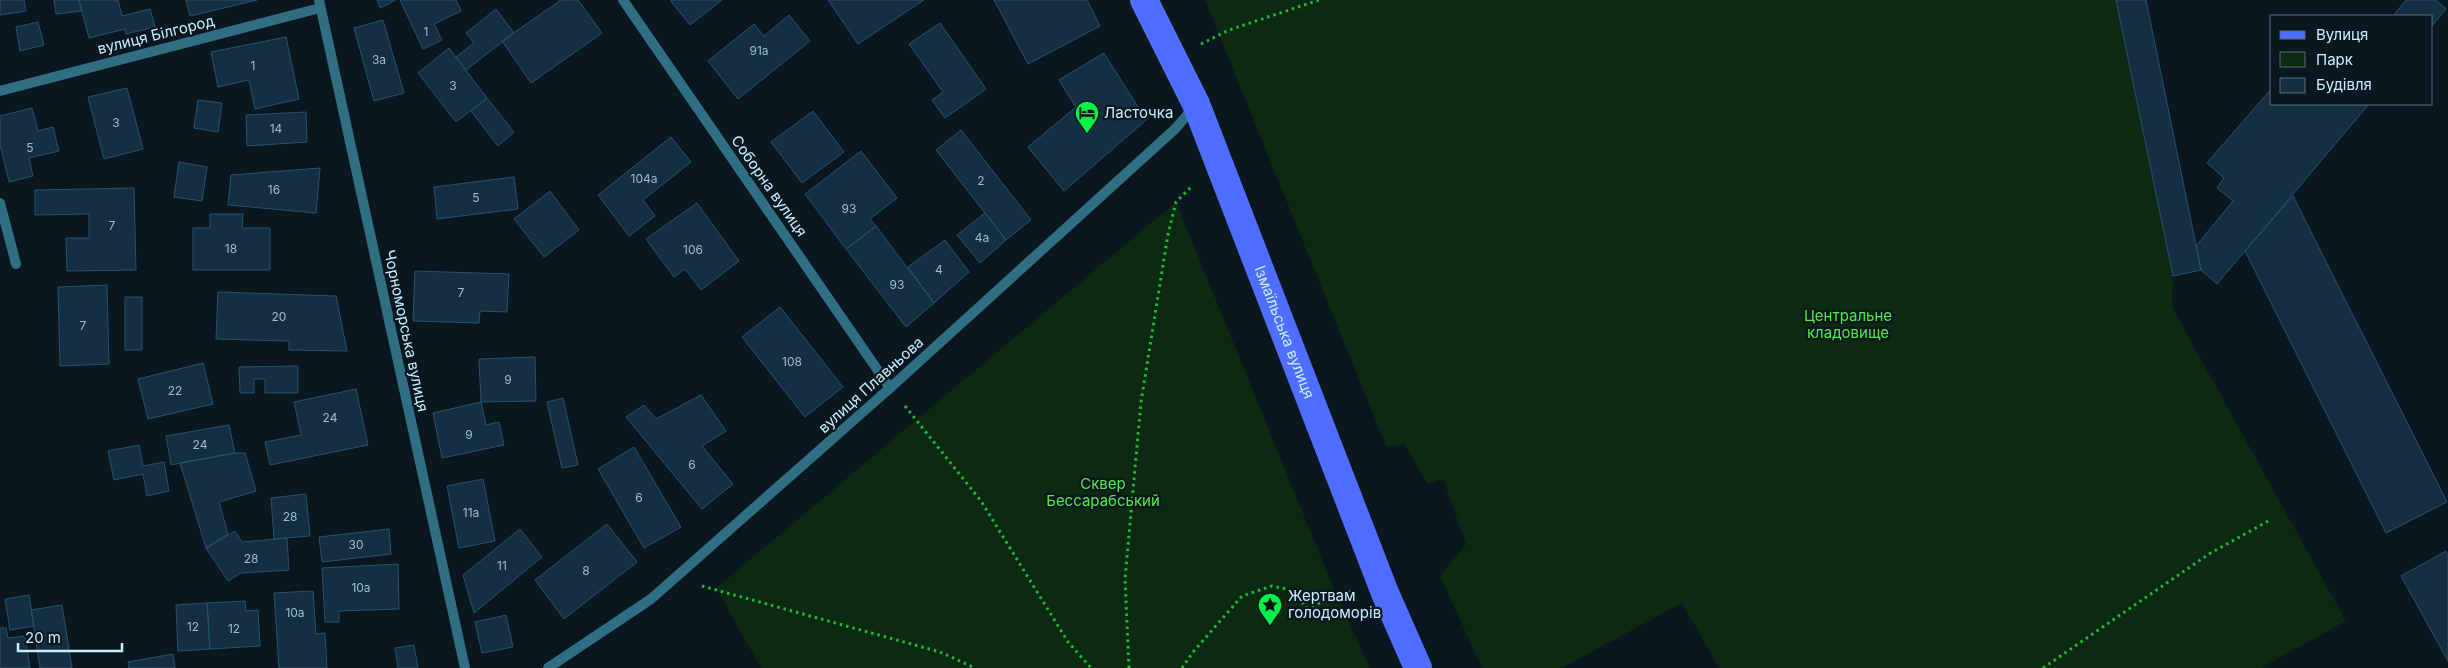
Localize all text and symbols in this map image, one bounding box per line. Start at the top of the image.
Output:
street label: вулиця Білгород [95,11,216,58]
legend [2270,15,2433,105]
house number: 1 [424,24,428,39]
text: Вулиця [2316,25,2368,44]
house number: 91а [749,43,769,58]
text: Парк [2316,50,2353,69]
house number: 3а [372,52,386,67]
house number: 1 [251,58,255,73]
text: Будівля [2316,75,2372,94]
house number: 3 [449,78,457,93]
hotel icon: Ласточка [1074,100,1100,134]
place label: Ласточка [1104,103,1173,122]
house number: 3 [112,115,120,130]
house number: 14 [270,121,283,136]
street label: Соборна вулиця [727,131,811,240]
house number: 5 [26,140,34,155]
house number: 104а [631,171,657,186]
house number: 2 [977,173,985,188]
house number: 16 [268,182,280,197]
house number: 5 [472,190,480,205]
house number: 93 [842,201,856,216]
house number: 7 [109,218,116,233]
house number: 4а [975,230,989,245]
house number: 18 [225,241,237,256]
house number: 106 [683,242,703,257]
street label: Чорноморська вулиця [380,248,433,414]
house number: 4 [935,262,943,277]
street label: Ізмаїльська вулиця [1250,263,1319,401]
house number: 93 [890,277,904,292]
house number: 7 [458,285,465,300]
park label: Центральне кладовище [1804,306,1892,342]
house number: 20 [272,309,286,324]
house number: 7 [80,318,87,333]
street label: вулиця Плавньова [814,332,927,437]
house number: 108 [782,354,802,369]
house number: 9 [504,372,512,387]
house number: 22 [168,383,182,398]
house number: 24 [323,410,338,425]
house number: 9 [465,427,473,442]
house number: 24 [193,437,208,452]
house number: 6 [688,457,696,472]
park label: Сквер Бессарабський [1046,474,1160,510]
house number: 6 [635,490,643,505]
house number: 11а [463,505,479,520]
house number: 28 [283,509,297,524]
house number: 30 [349,537,363,552]
house number: 28 [244,551,258,566]
house number: 11 [497,558,507,573]
house number: 8 [582,563,590,578]
house number: 10а [351,580,371,595]
place label: Жертвам голодоморів [1288,586,1381,622]
place icon: Жертвам голодоморів [1257,592,1283,626]
house number: 10а [285,605,305,620]
house number: 12 [187,619,199,634]
scale bar [18,620,121,652]
house number: 12 [228,621,240,636]
text: 20 m [25,628,61,647]

